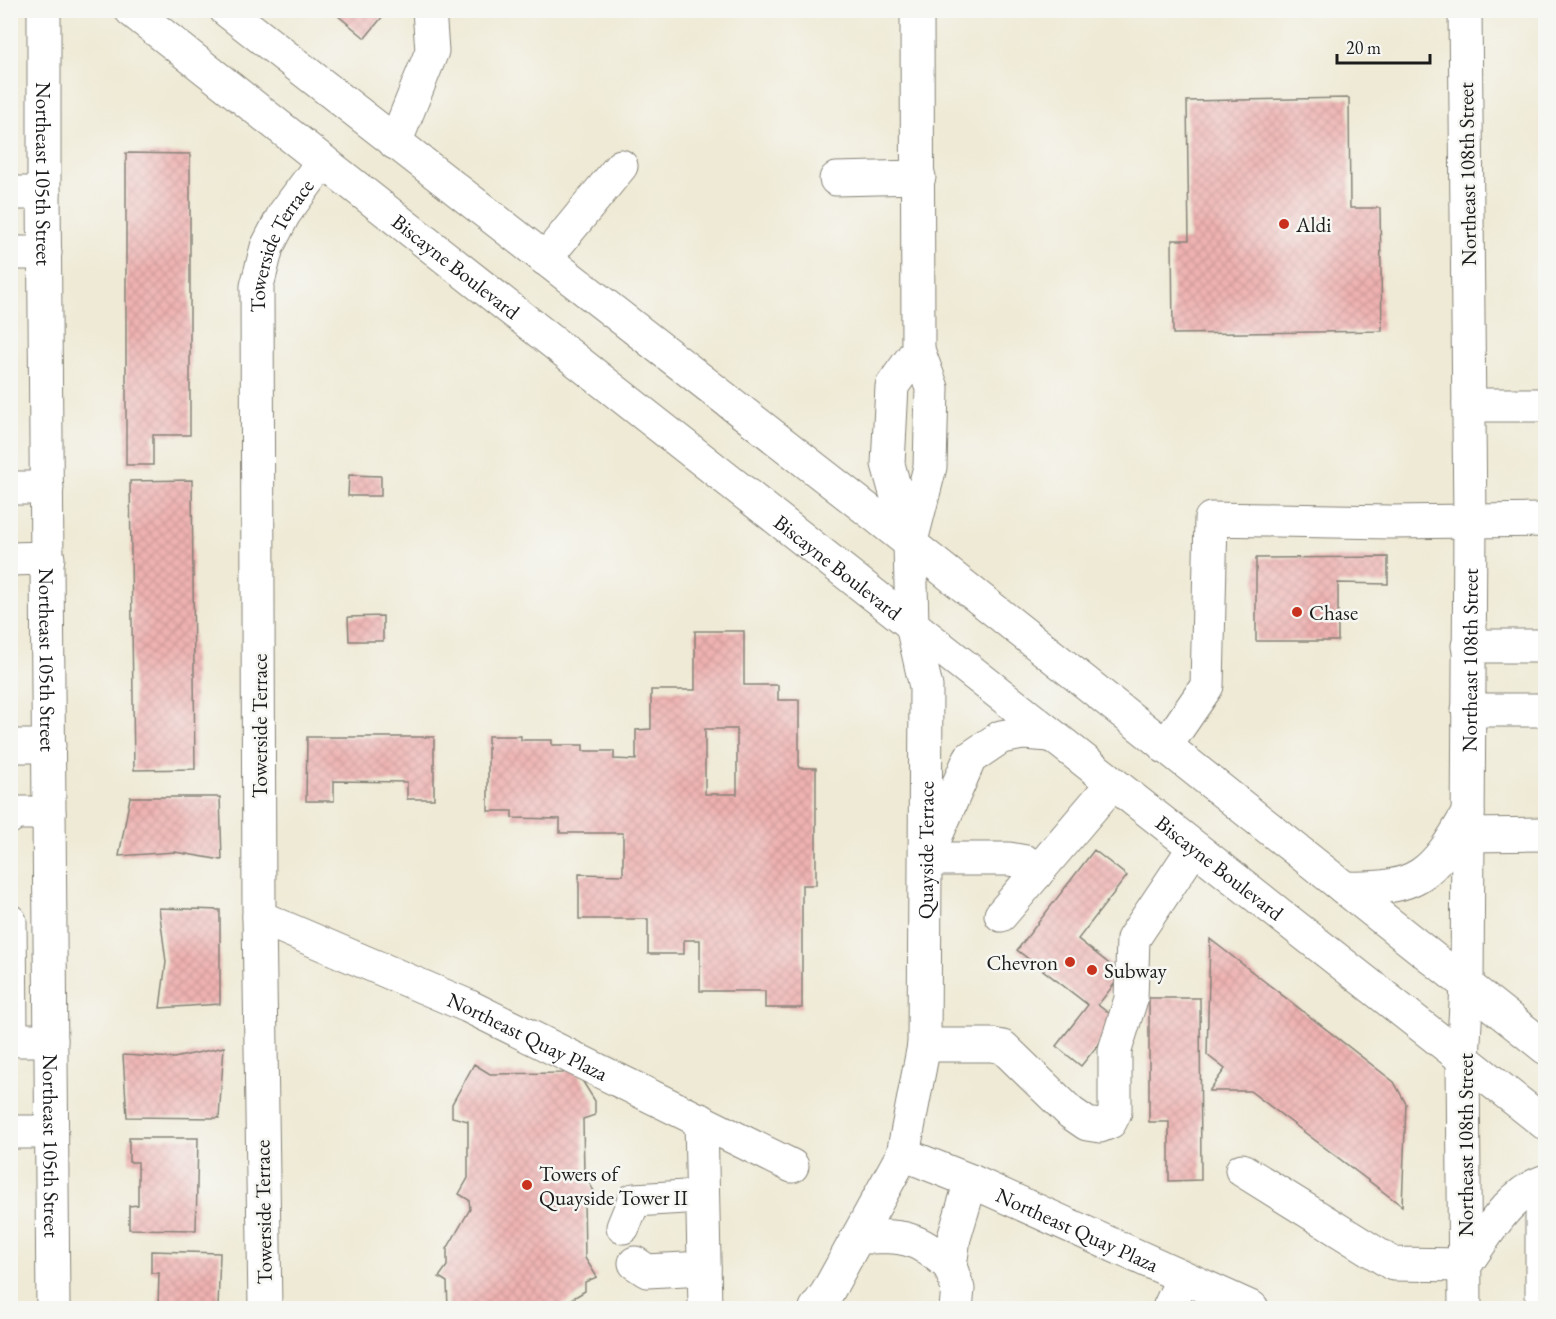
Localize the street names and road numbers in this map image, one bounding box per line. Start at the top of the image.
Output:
street label: Northeast 105th Street [30,82,58,266]
street label: Northeast 108th Street [1452,82,1482,266]
street label: Towerside Terrace [243,173,319,313]
street label: Biscayne Boulevard [387,207,526,325]
street label: Biscayne Boulevard [769,508,908,626]
street label: Northeast 105th Street [34,568,62,752]
street label: Northeast 108th Street [1455,568,1483,752]
street label: Towerside Terrace [246,654,273,798]
street label: Quayside Terrace [911,781,939,919]
street label: Biscayne Boulevard [1151,809,1290,926]
street label: Northeast Quay Plaza [444,985,613,1087]
street label: Northeast 108th Street [1452,1053,1479,1237]
street label: Northeast 105th Street [37,1054,66,1238]
street label: Towerside Terrace [248,1139,278,1285]
street label: Northeast Quay Plaza [992,1181,1163,1278]

